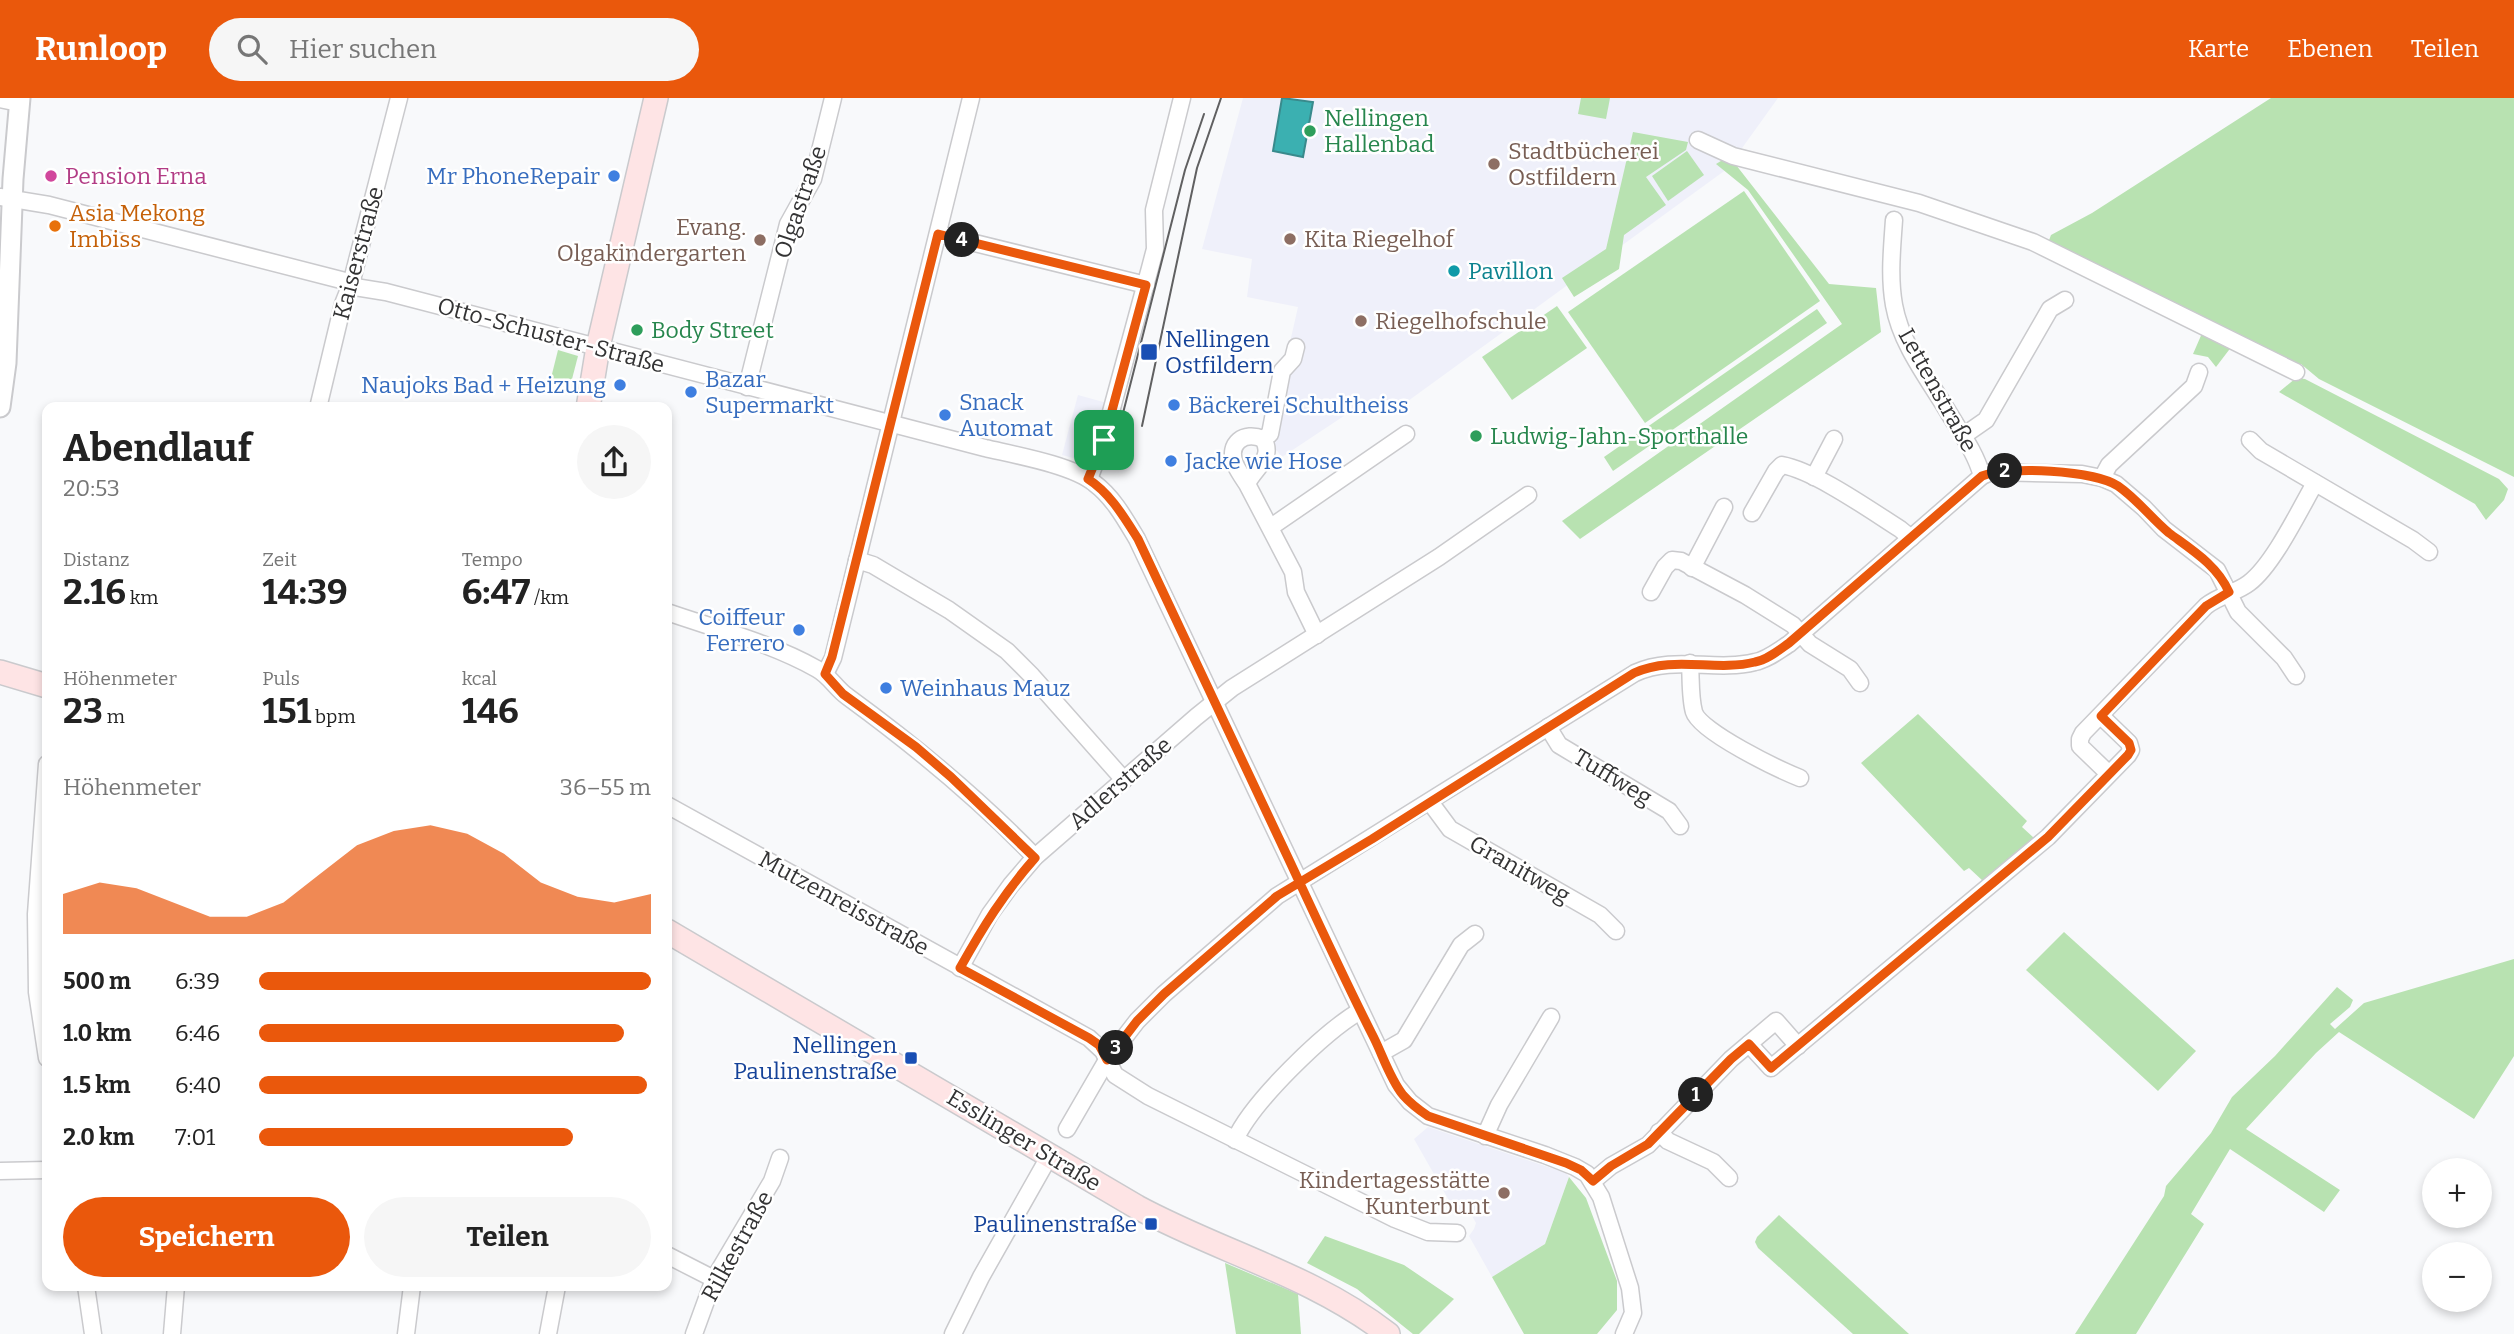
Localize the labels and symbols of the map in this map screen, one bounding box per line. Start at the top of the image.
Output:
place label: Nellingen Hallenbad [1324,104,1435,158]
marker: Nellingen Hallenbad [1302,123,1318,139]
place label: Stadtbücherei Ostfildern [1508,137,1659,191]
street label: Olgastraße [768,142,832,262]
marker: Stadtbücherei Ostfildern [1486,156,1502,172]
place label: Pension Erna [65,162,207,190]
place label: Mr PhoneRepair [426,162,600,190]
marker: Pension Erna [43,168,59,184]
marker: Mr PhoneRepair [606,168,622,184]
street label: Kaiserstraße [327,183,389,323]
place label: Asia Mekong Imbiss [69,199,205,253]
place label: Evang. Olgakindergarten [557,213,746,267]
marker: Asia Mekong Imbiss [47,218,63,234]
pin: 4 [944,222,979,258]
place label: Kita Riegelhof [1304,225,1456,253]
marker: Kita Riegelhof [1282,231,1298,247]
marker: Evang. Olgakindergarten [752,232,768,248]
place label: Pavillon [1468,257,1553,285]
marker: Pavillon [1446,263,1462,279]
street label: Otto-Schuster-Straße [434,291,668,379]
place label: Riegelhofschule [1375,307,1547,335]
marker: Riegelhofschule [1353,313,1369,329]
place label: Body Street [651,316,774,344]
marker: Body Street [629,322,645,338]
street label: Lettenstraße [1893,323,1983,457]
place label: Nellingen Ostfildern [1165,325,1274,379]
marker: Nellingen Ostfildern [1139,342,1159,362]
place label: Bazar Supermarkt [705,365,834,419]
place label: Naujoks Bad + Heizung [361,371,606,399]
marker: Naujoks Bad + Heizung [612,377,628,393]
marker: Bazar Supermarkt [683,384,699,400]
place label: Snack Automat [959,388,1053,442]
place label: Bäckerei Schultheiss [1188,391,1409,419]
marker: Bäckerei Schultheiss [1166,397,1182,413]
marker: Snack Automat [937,407,953,423]
pin [1074,410,1134,470]
place label: Ludwig-Jahn-Sporthalle [1490,422,1748,450]
marker: Ludwig-Jahn-Sporthalle [1468,428,1484,444]
place label: Jacke wie Hose [1184,447,1343,475]
marker: Jacke wie Hose [1163,453,1179,469]
pin: 2 [1988,454,2022,488]
place label: Coiffeur Ferrero [698,603,785,657]
marker: Coiffeur Ferrero [791,622,807,638]
place label: Weinhaus Mauz [900,674,1070,702]
marker: Weinhaus Mauz [878,680,894,696]
street label: Adlerstraße [1063,731,1177,835]
street label: Tuffweg [1569,743,1657,811]
street label: Granitweg [1465,829,1576,909]
street label: Mutzenreisstraße [754,845,934,961]
pin: 3 [1098,1030,1134,1066]
place label: Nellingen Paulinenstraße [733,1031,897,1085]
marker: Nellingen Paulinenstraße [903,1050,919,1066]
pin: 1 [1678,1077,1714,1112]
street label: Esslinger Straße [942,1083,1106,1197]
place label: Kindertagesstätte Kunterbunt [1299,1166,1490,1220]
marker: Kindertagesstätte Kunterbunt [1496,1185,1512,1201]
street label: Rilkestraße [695,1186,779,1306]
place label: Paulinenstraße [973,1210,1137,1238]
marker: Paulinenstraße [1143,1216,1159,1232]

